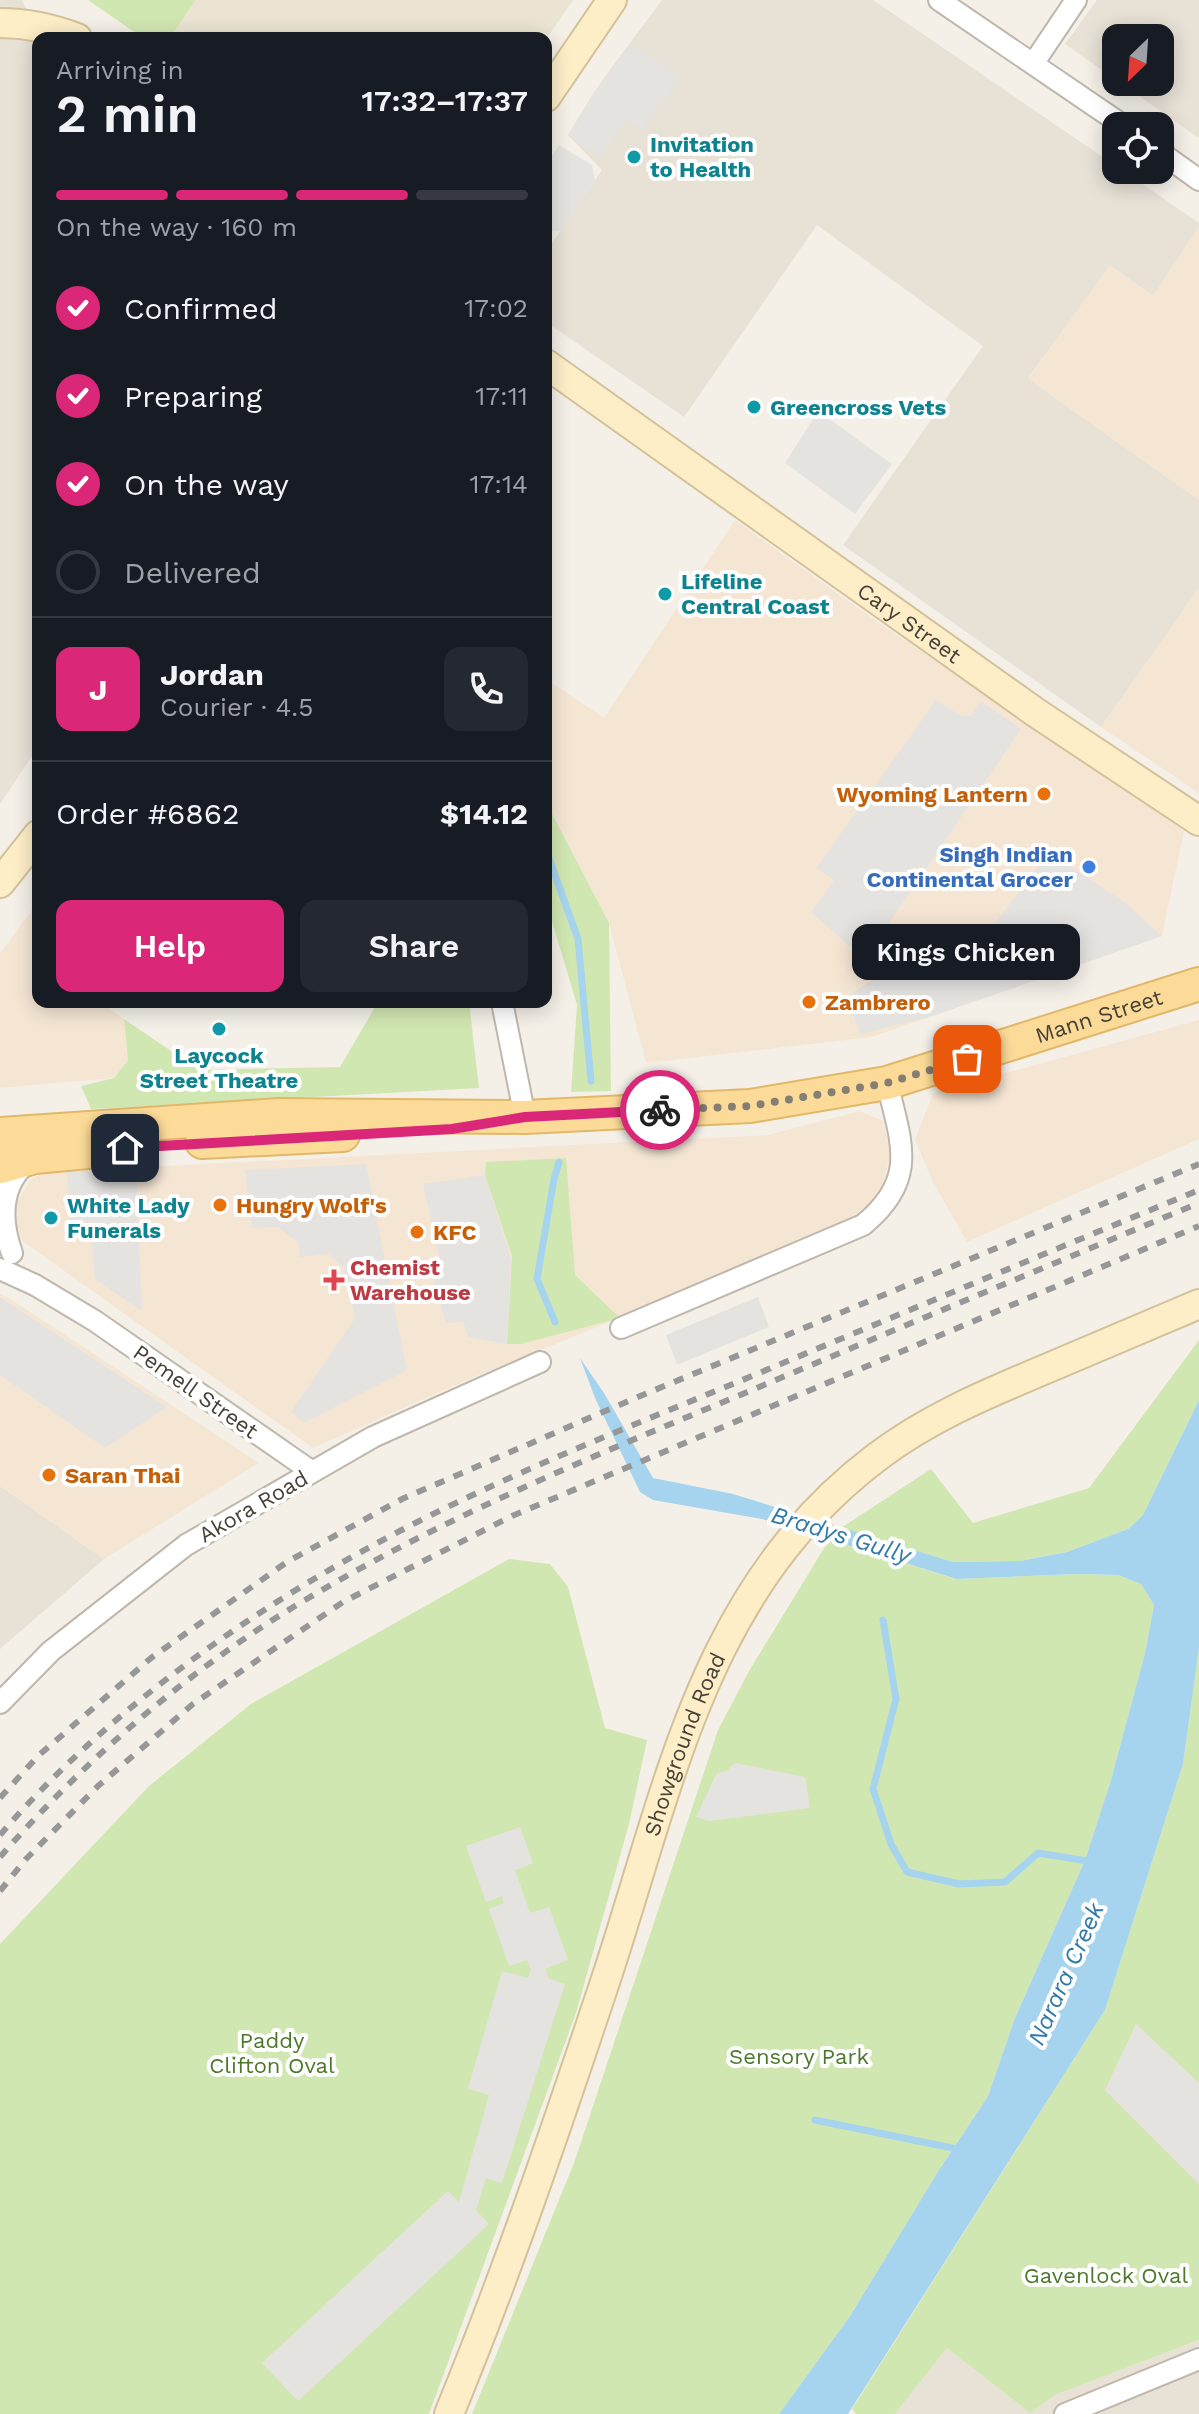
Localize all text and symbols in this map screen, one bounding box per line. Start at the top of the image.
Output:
north arrow [1102,24,1174,96]
map controls [1102,24,1174,184]
text: Arriving in [56,55,184,85]
text: 17:32–17:37 [362,83,528,118]
text: 2 min [56,84,199,145]
button: locate [1102,112,1174,184]
place label: Invitation to Health [650,132,754,182]
marker: Invitation to Health [625,148,643,166]
text: On the way · 160 m [56,212,297,242]
icon: check [56,286,100,330]
text: Confirmed [124,291,278,326]
text: 17:02 [464,293,528,323]
icon: check [56,374,100,418]
text: Preparing [124,379,262,414]
text: 17:11 [475,381,528,411]
place label: Greencross Vets [770,395,946,420]
marker: Greencross Vets [745,398,763,416]
icon: check [56,462,100,506]
text: On the way [124,467,289,502]
text: 17:14 [470,469,528,499]
text: Delivered [124,555,261,590]
place label: Lifeline Central Coast [681,569,830,619]
street label: Cary Street [853,578,966,668]
marker: Lifeline Central Coast [656,585,674,603]
button: phone [444,647,528,731]
text: Jordan [160,657,264,692]
text: J [89,672,107,707]
text: Courier · 4.5 [160,692,313,722]
place label: Wyoming Lantern [837,782,1028,807]
marker: Wyoming Lantern [1035,785,1053,803]
text: Order #6862 [56,796,240,831]
text: $14.12 [440,796,528,831]
place label: Singh Indian Continental Grocer [866,842,1074,892]
marker: Singh Indian Continental Grocer [1080,858,1098,876]
button: Help [56,900,284,992]
button: Share [300,900,528,992]
callout: Kings Chicken [853,923,1081,979]
text: Kings Chicken [876,937,1056,967]
street label: Mann Street [1032,984,1166,1048]
place label: Zambrero [825,990,931,1015]
marker: Zambrero [800,993,818,1011]
marker: Laycock Street Theatre [210,1020,228,1038]
pin [933,1025,1001,1093]
icon: bag [945,1037,989,1081]
place label: Laycock Street Theatre [140,1043,298,1093]
courier [620,1070,700,1150]
icon: bike [638,1088,682,1132]
pin [91,1114,159,1182]
icon: home [103,1126,147,1170]
place label: White Lady Funerals [67,1193,190,1243]
place label: Hungry Wolf's [236,1193,387,1218]
marker: Hungry Wolf's [211,1196,229,1214]
marker: White Lady Funerals [42,1209,60,1227]
place label: KFC [433,1220,477,1245]
marker: KFC [408,1223,426,1241]
place label: Chemist Warehouse [350,1255,471,1305]
marker: Chemist Warehouse [325,1271,343,1289]
street label: Pemell Street [129,1339,263,1444]
place label: Saran Thai [65,1463,180,1488]
street label: Akora Road [194,1465,312,1548]
marker: Saran Thai [40,1466,58,1484]
water label: Bradys Gully [768,1501,916,1570]
street label: Showground Road [639,1649,731,1839]
water label: Narara Creek [1022,1898,1110,2050]
park label: Paddy Clifton Oval [209,2028,335,2078]
park label: Sensory Park [729,2044,869,2069]
park label: Gavenlock Oval [1024,2263,1188,2288]

